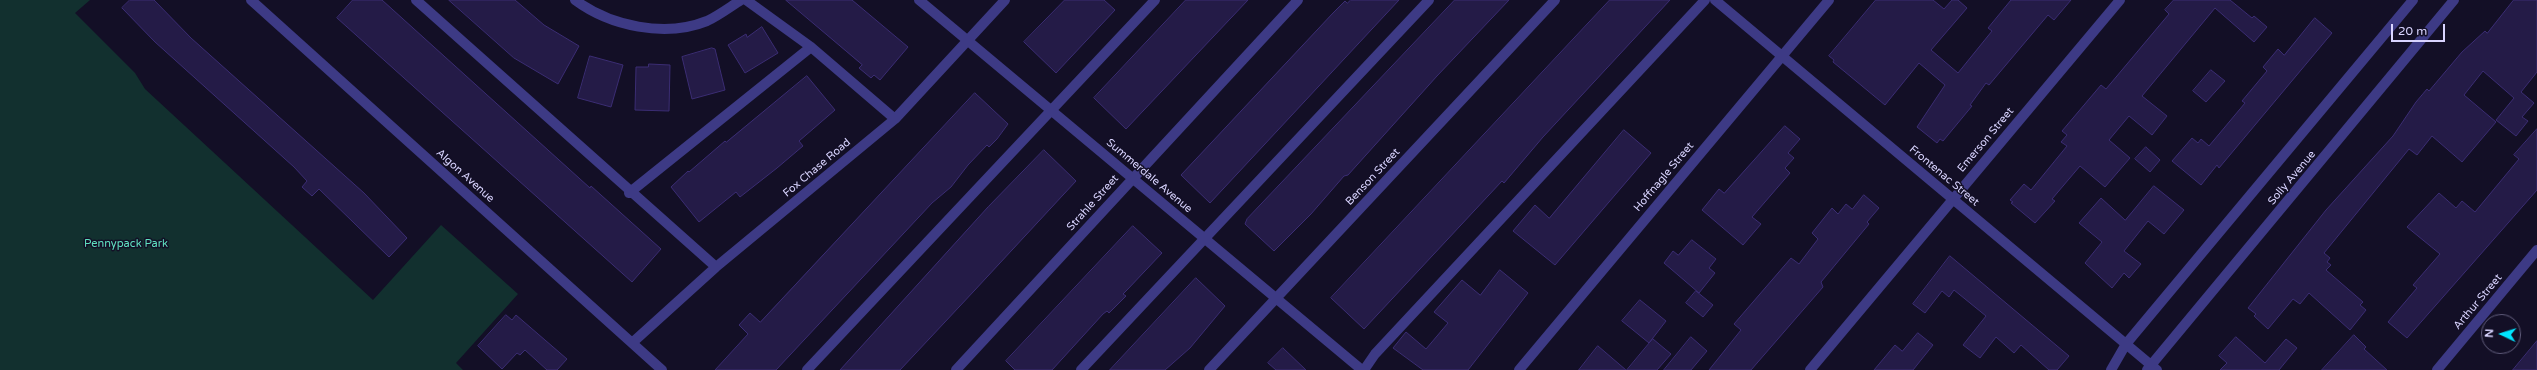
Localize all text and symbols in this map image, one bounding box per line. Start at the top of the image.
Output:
scale bar [2393,16,2447,42]
text: 20 m [2398,24,2427,38]
street label: Emerson Street [1955,105,2017,175]
street label: Fox Chase Road [781,136,853,200]
street label: Summerdale Avenue [1103,136,1195,216]
street label: Hoffnagle Street [1631,140,1697,214]
street label: Frontenac Street [1906,143,1982,209]
street label: Benson Street [1343,146,1403,208]
street label: Algon Avenue [433,147,497,205]
street label: Solly Avenue [2265,148,2319,208]
street label: Strahle Street [1064,172,1122,234]
park label: Pennypack Park [84,237,168,251]
street label: Arthur Street [2451,272,2505,332]
north arrow [2481,314,2521,354]
text: N [2483,328,2496,338]

